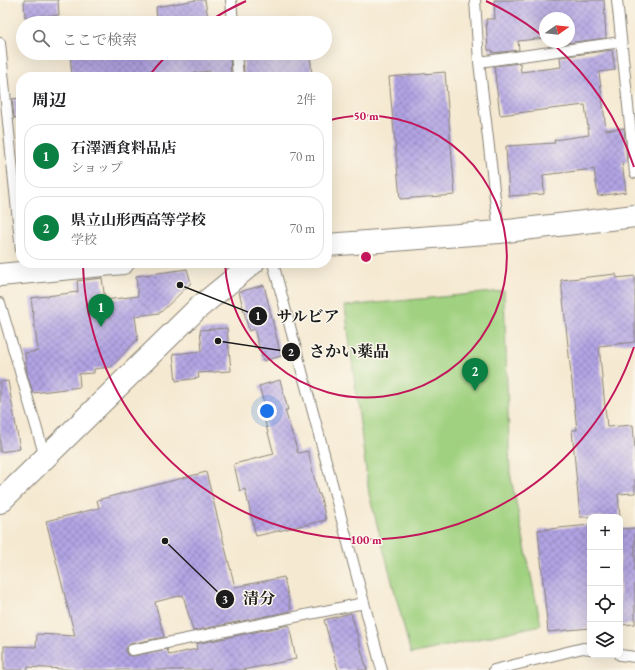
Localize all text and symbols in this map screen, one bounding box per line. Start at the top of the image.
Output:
north arrow [539,12,575,48]
search box [16,16,332,60]
icon: search [30,27,52,49]
text: ここで検索 [62,30,137,49]
text: 周辺 [32,89,66,111]
text: 2件 [297,91,316,108]
text: 50 m [353,108,379,124]
text: 石澤酒食料品店 [71,138,176,157]
text: 1 [43,148,49,165]
text: 70 m [290,148,315,165]
text: ショップ [71,159,123,176]
text: 県立山形西高等学校 [71,210,206,229]
text: 2 [43,220,49,237]
text: 70 m [290,220,315,237]
text: 学校 [71,231,97,248]
centre of rings [359,250,373,264]
pin: 1 [88,294,114,327]
callout: サルビア [248,302,348,330]
text: サルビア [276,306,340,327]
text: 1 [255,308,261,324]
callout: さかい薬品 [281,338,397,366]
text: さかい薬品 [309,341,389,362]
text: 2 [288,344,295,360]
pin: 2 [462,358,488,391]
your location [257,401,277,421]
map controls [587,514,623,658]
button: + [587,514,623,550]
text: 100 m [350,532,382,548]
button: − [587,550,623,586]
callout: 清分 [215,585,283,613]
button: locate [587,586,623,622]
text: 清分 [243,588,276,609]
text: 3 [222,591,228,607]
button: layers [587,622,623,658]

